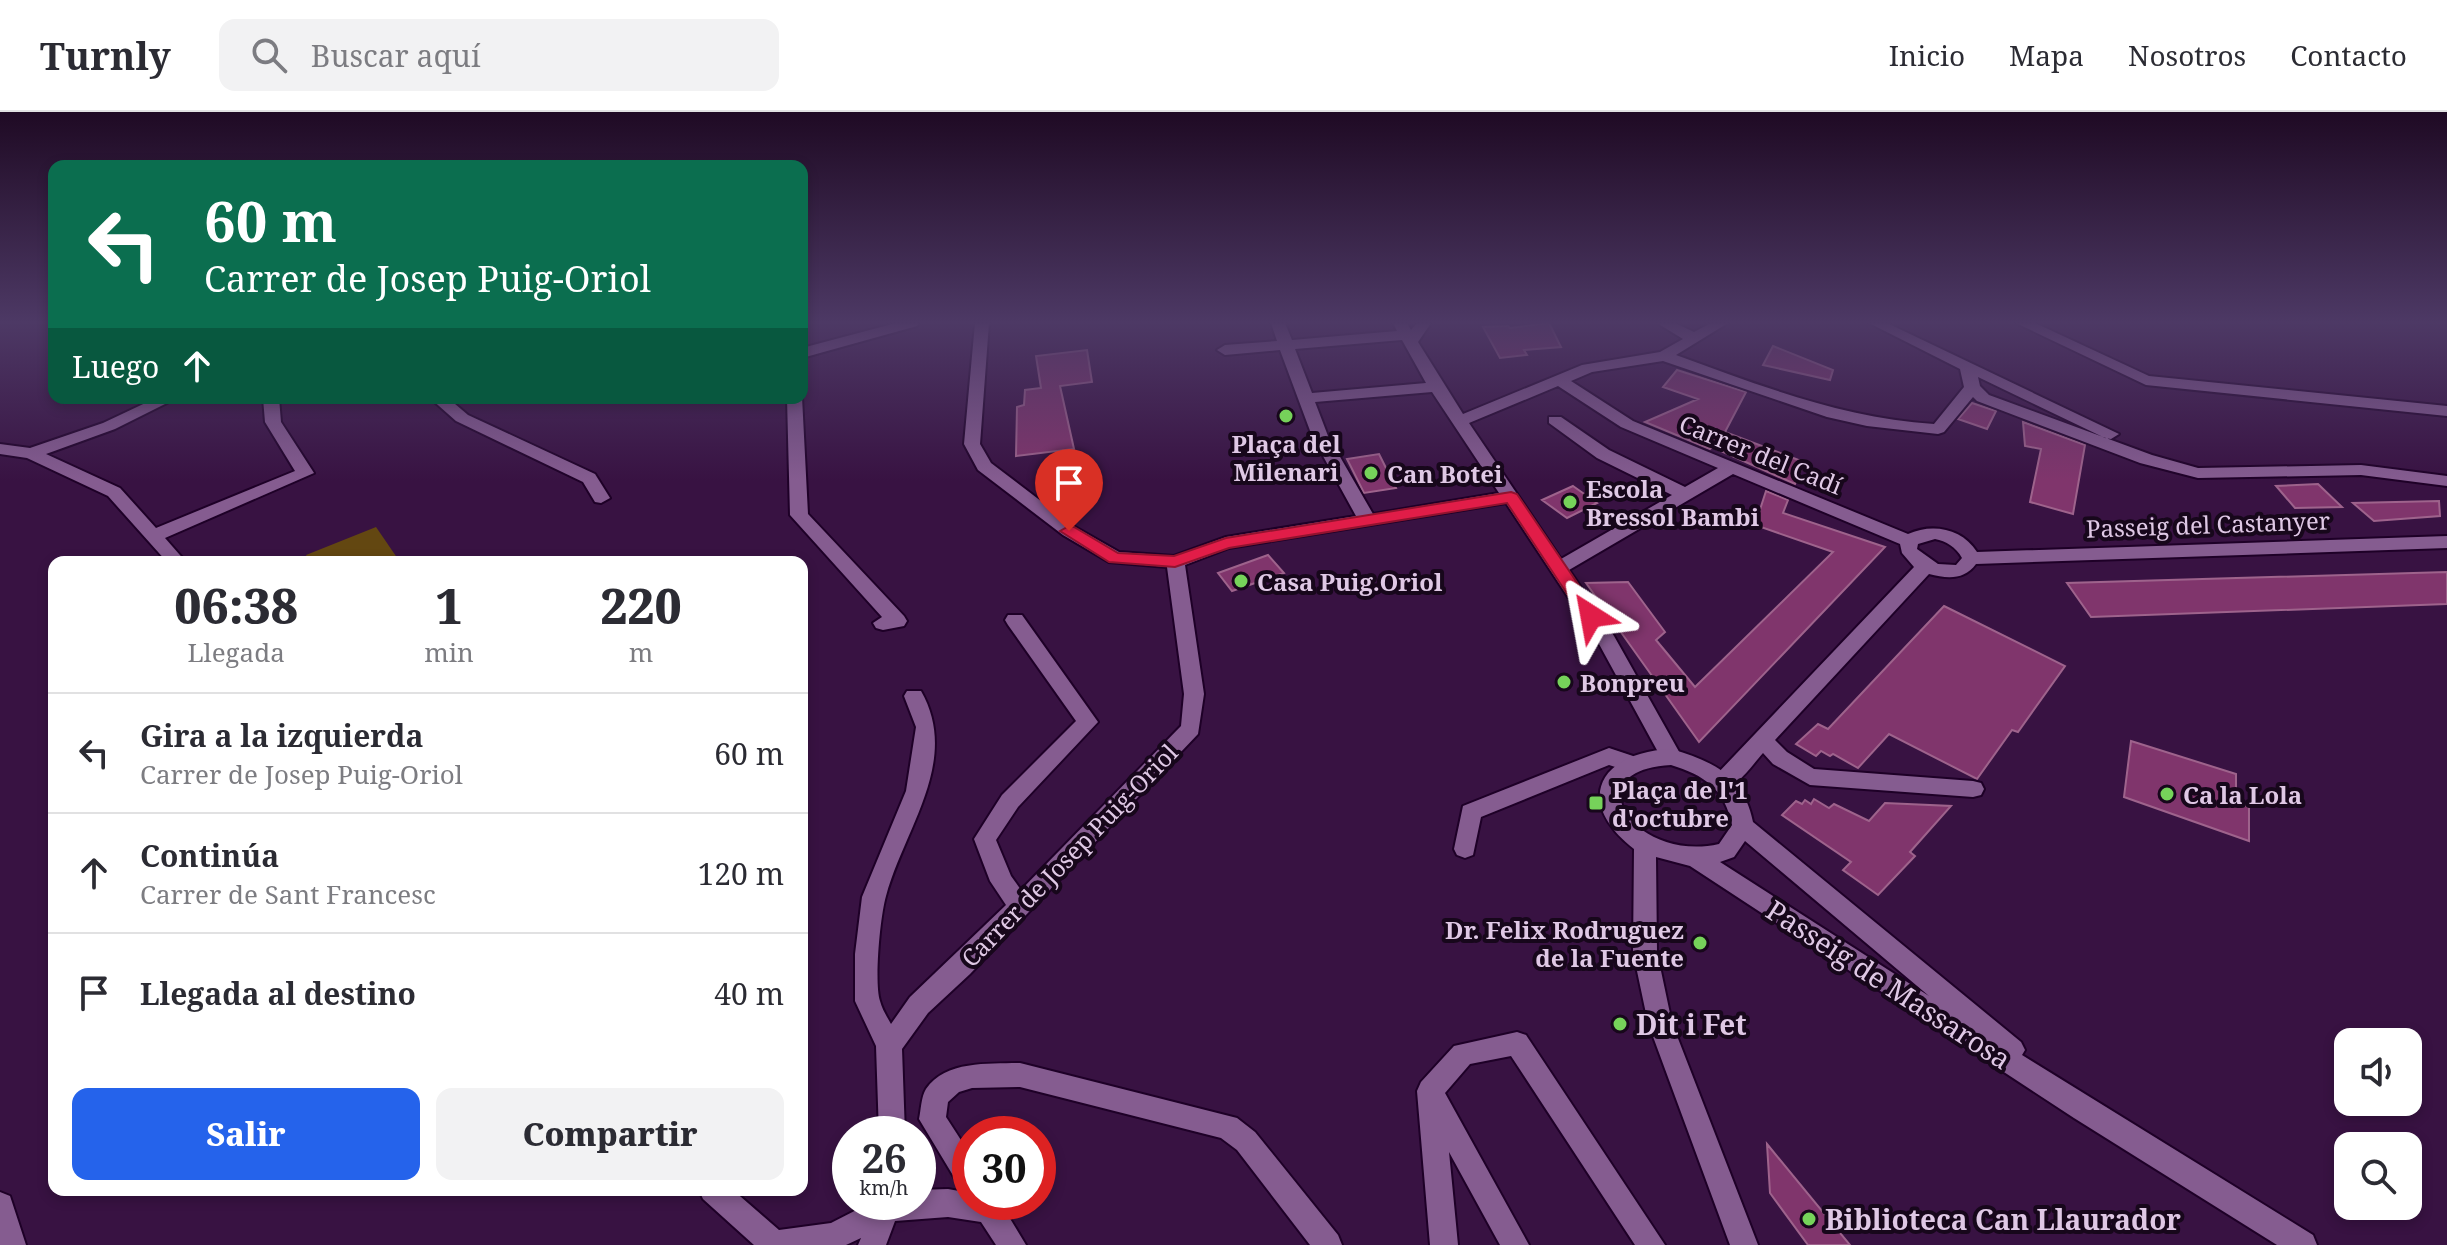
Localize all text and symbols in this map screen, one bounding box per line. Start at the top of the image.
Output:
search box [219,19,779,91]
text: Turnly [40,29,171,81]
icon: search [247,33,291,77]
text: Buscar aquí [311,35,481,76]
text: Inicio [1889,36,1965,74]
text: Mapa [2009,36,2084,74]
text: Nosotros [2128,36,2246,74]
text: Contacto [2290,36,2407,74]
text: 60 m [204,182,337,258]
icon: left [72,192,176,296]
text: Carrer de Josep Puig-Oriol [204,254,651,303]
icon: ahead [175,344,219,388]
text: Luego [72,346,159,387]
street label: Carrer del Cadí [1675,406,1848,502]
marker: Plaça del Milenari [1277,407,1295,425]
place label: Plaça del Milenari [1231,427,1341,488]
pin [1035,449,1103,531]
place label: Can Botei [1387,457,1503,490]
icon: arrive [1047,461,1091,505]
marker: Can Botei [1362,464,1380,482]
place label: Escola Bressol Bambi [1586,472,1760,533]
marker: Escola Bressol Bambi [1561,493,1579,511]
street label: Passeig del Castanyer [2085,503,2331,545]
place label: Casa Puig.Oriol [1257,565,1443,598]
marker: Casa Puig.Oriol [1232,572,1250,590]
text: 06:38 [174,573,298,638]
text: 1 [435,573,463,638]
text: 220 [600,573,682,638]
position arrow [1549,574,1633,658]
text: Llegada [187,634,285,670]
text: min [424,634,474,670]
text: m [629,634,653,670]
place label: Bonpreu [1580,666,1685,699]
marker: Bonpreu [1555,673,1573,691]
text: Gira a la izquierda [140,715,423,756]
icon: left [72,731,116,775]
text: 60 m [714,733,784,774]
street label: Carrer de Josep Puig-Oriol [954,736,1185,974]
text: Carrer de Josep Puig-Oriol [140,756,463,792]
place label: Plaça de l'1 d'octubre [1612,773,1748,834]
place label: Ca la Lola [2183,778,2302,811]
marker: Ca la Lola [2158,785,2176,803]
marker: Plaça de l'1 d'octubre [1587,794,1605,812]
text: Continúa [140,835,279,876]
icon: ahead [72,851,116,895]
text: 120 m [698,853,784,894]
text: Carrer de Sant Francesc [140,876,436,912]
street label: Passeig de Massarosa [1759,891,2019,1077]
place label: Dr. Felix Rodruguez de la Fuente [1445,913,1684,974]
marker: Dr. Felix Rodruguez de la Fuente [1691,934,1709,952]
icon: arrive [72,971,116,1015]
text: Llegada al destino [140,973,416,1014]
text: 40 m [714,973,784,1014]
place label: Dit i Fet [1636,1005,1747,1043]
marker: Dit i Fet [1611,1015,1629,1033]
map controls [2334,1028,2422,1220]
button: sound [2334,1028,2422,1116]
button: Salir [72,1088,420,1180]
button: Compartir [436,1088,784,1180]
speed limit sign: 30 [952,1116,1056,1220]
text: 26 [861,1130,907,1185]
button: search [2334,1132,2422,1220]
text: km/h [859,1174,909,1201]
place label: Biblioteca Can Llaurador [1825,1200,2181,1238]
marker: Biblioteca Can Llaurador [1800,1210,1818,1228]

